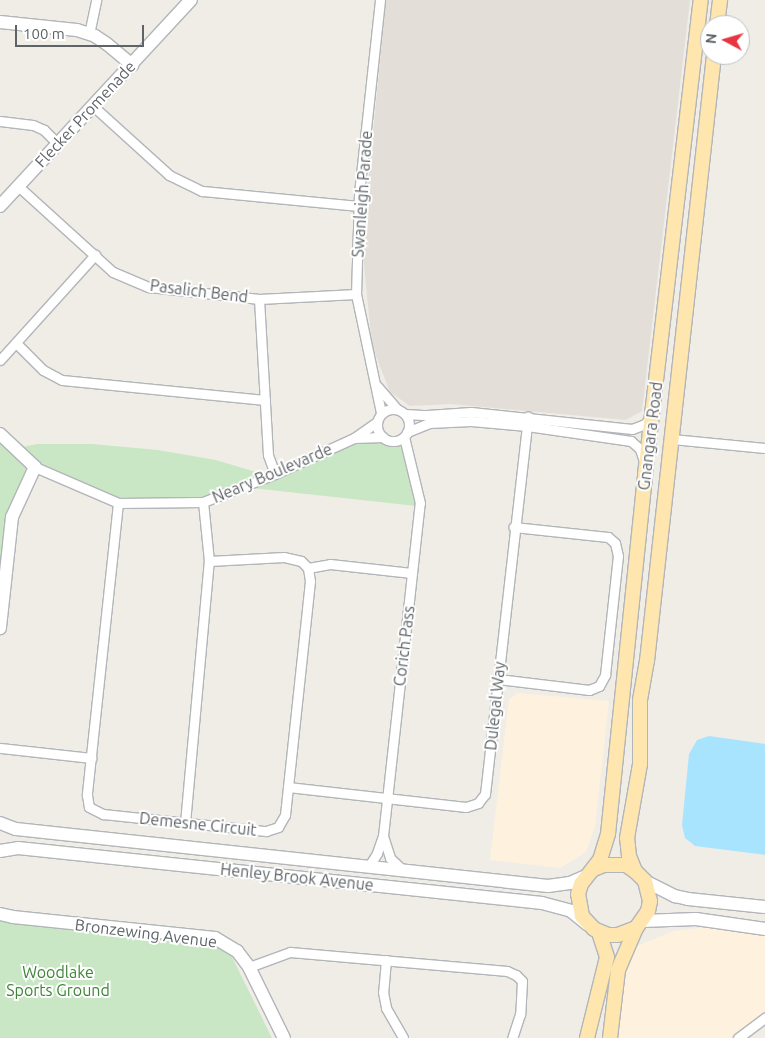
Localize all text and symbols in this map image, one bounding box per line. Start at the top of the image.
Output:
scale bar [18,15,146,47]
north arrow [700,15,750,65]
text: 100 m [23,25,65,42]
text: N [703,33,720,45]
street label: Flecker Promenade [31,57,139,171]
street label: Swanleigh Parade [348,130,376,258]
street label: Pasalich Bend [149,275,249,307]
street label: Gnangara Road [634,381,666,491]
street label: Neary Boulevarde [209,439,335,507]
street label: Corich Pass [390,605,418,687]
street label: Dulegal Way [481,661,509,751]
street label: Demesne Circuit [138,808,258,840]
street label: Henley Brook Avenue [219,859,375,895]
street label: Bronzewing Avenue [74,915,218,951]
park label: Woodlake Sports Ground [6,962,110,1000]

